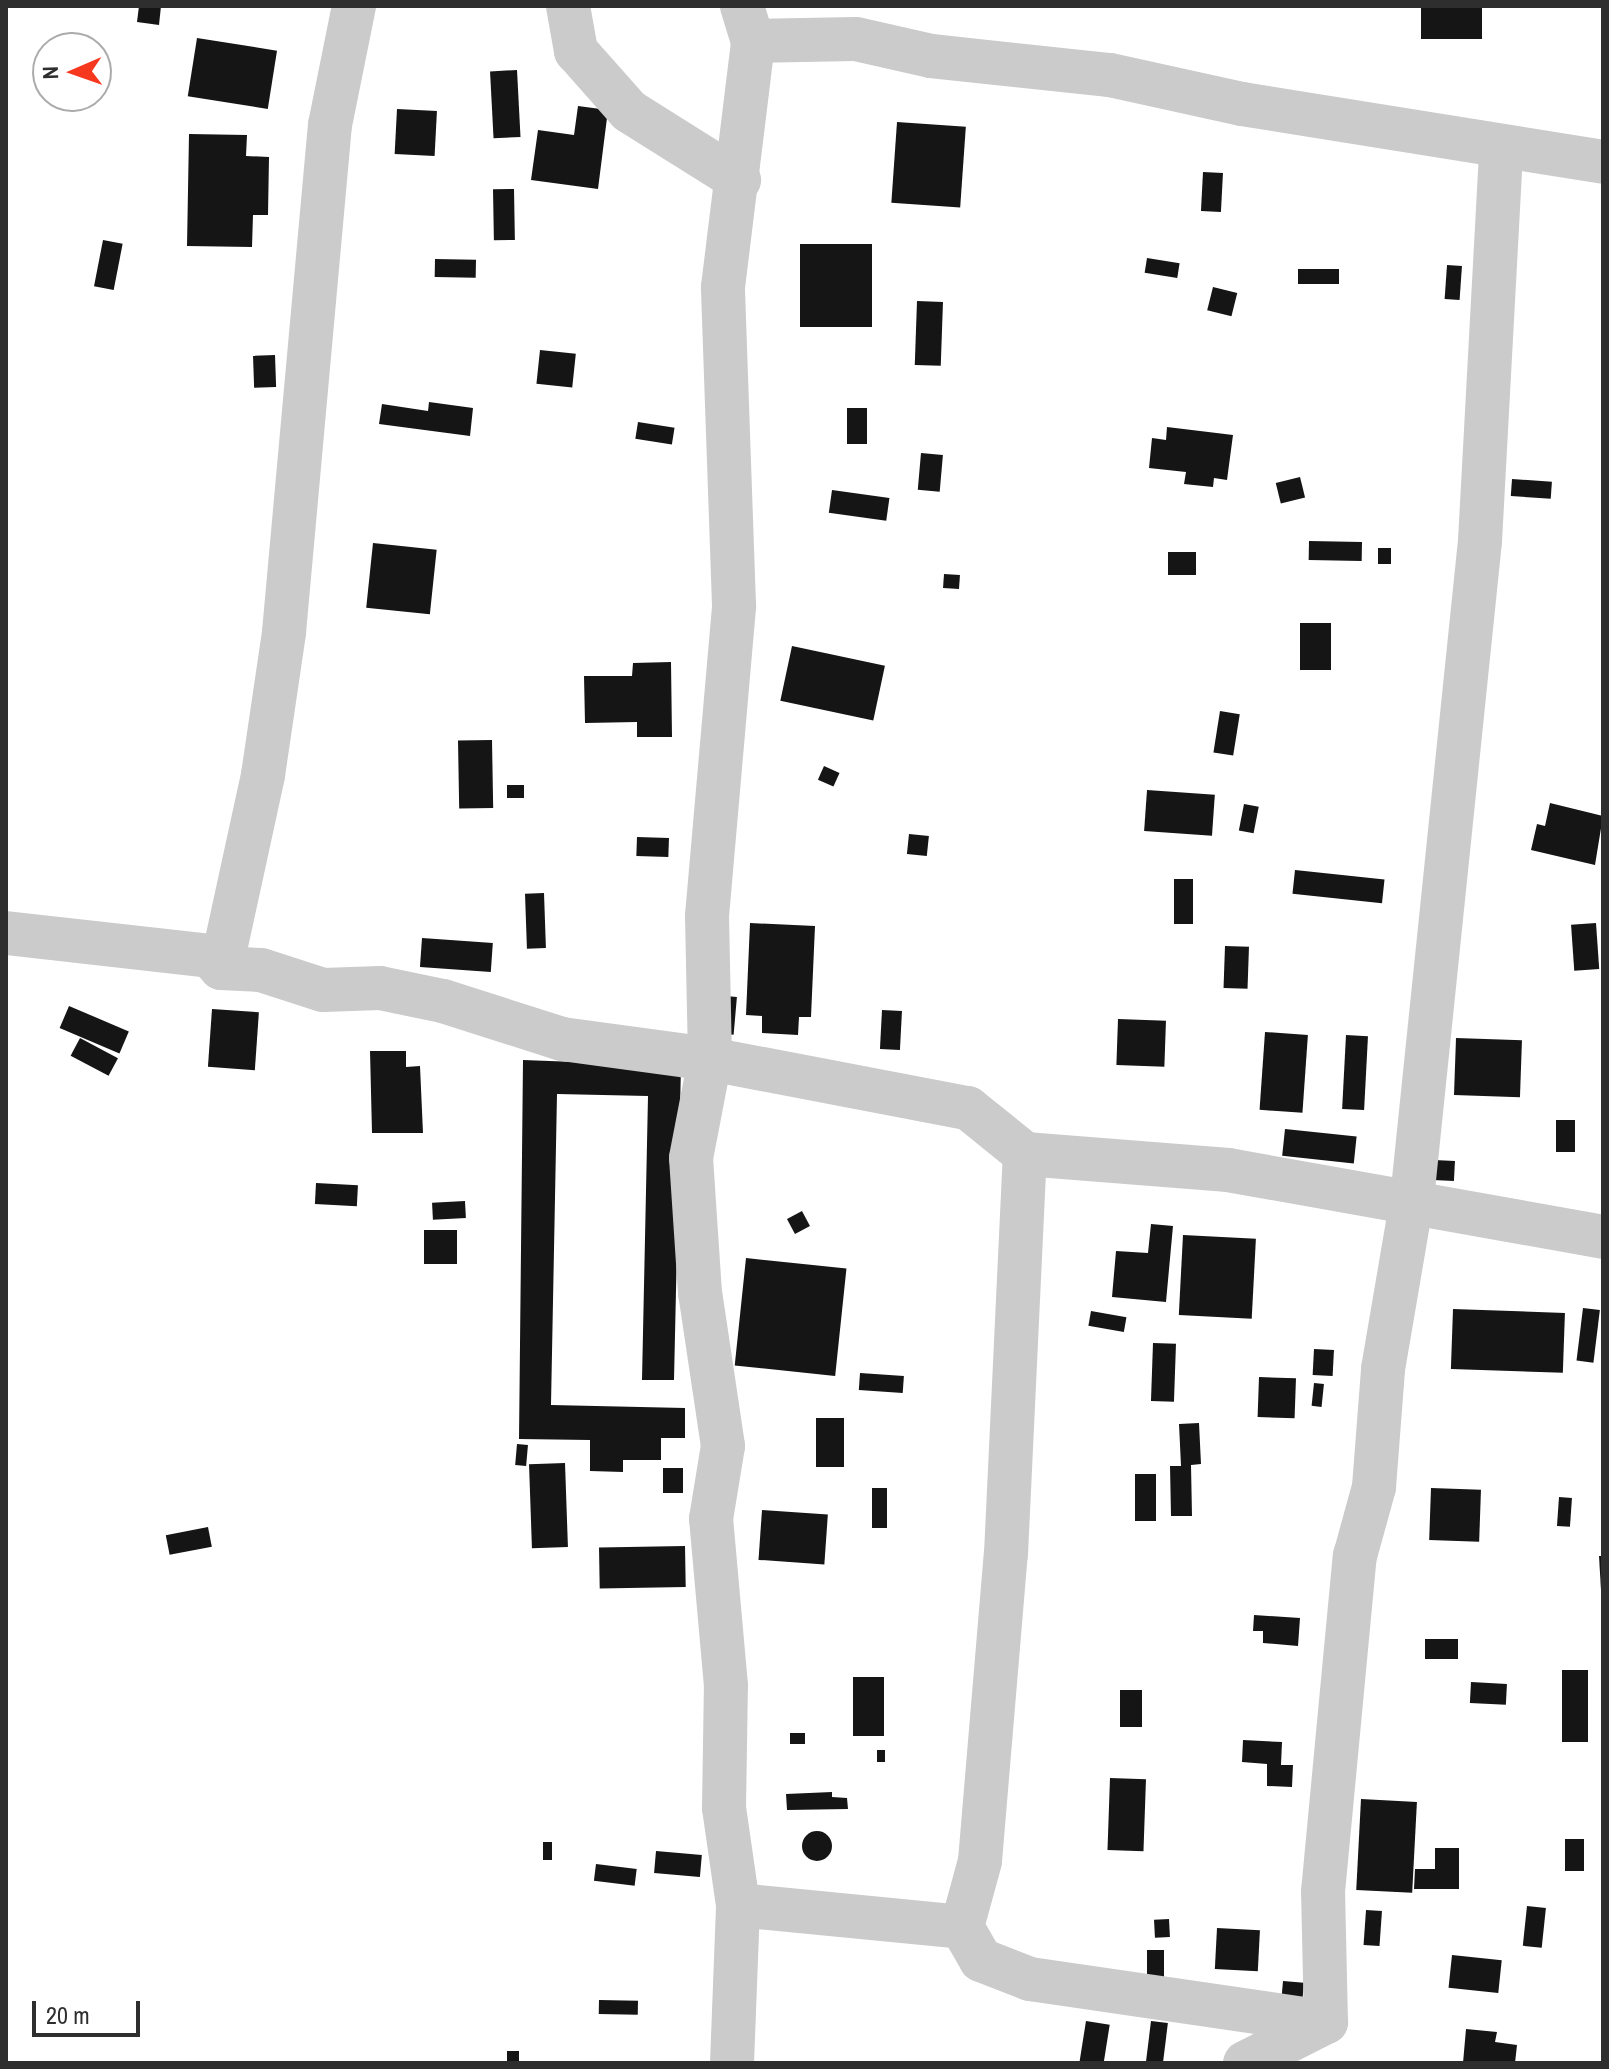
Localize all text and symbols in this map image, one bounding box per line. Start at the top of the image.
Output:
north arrow [32,32,112,112]
text: N [35,66,65,80]
scale bar [36,1985,144,2035]
text: 20 m [46,1999,90,2031]

